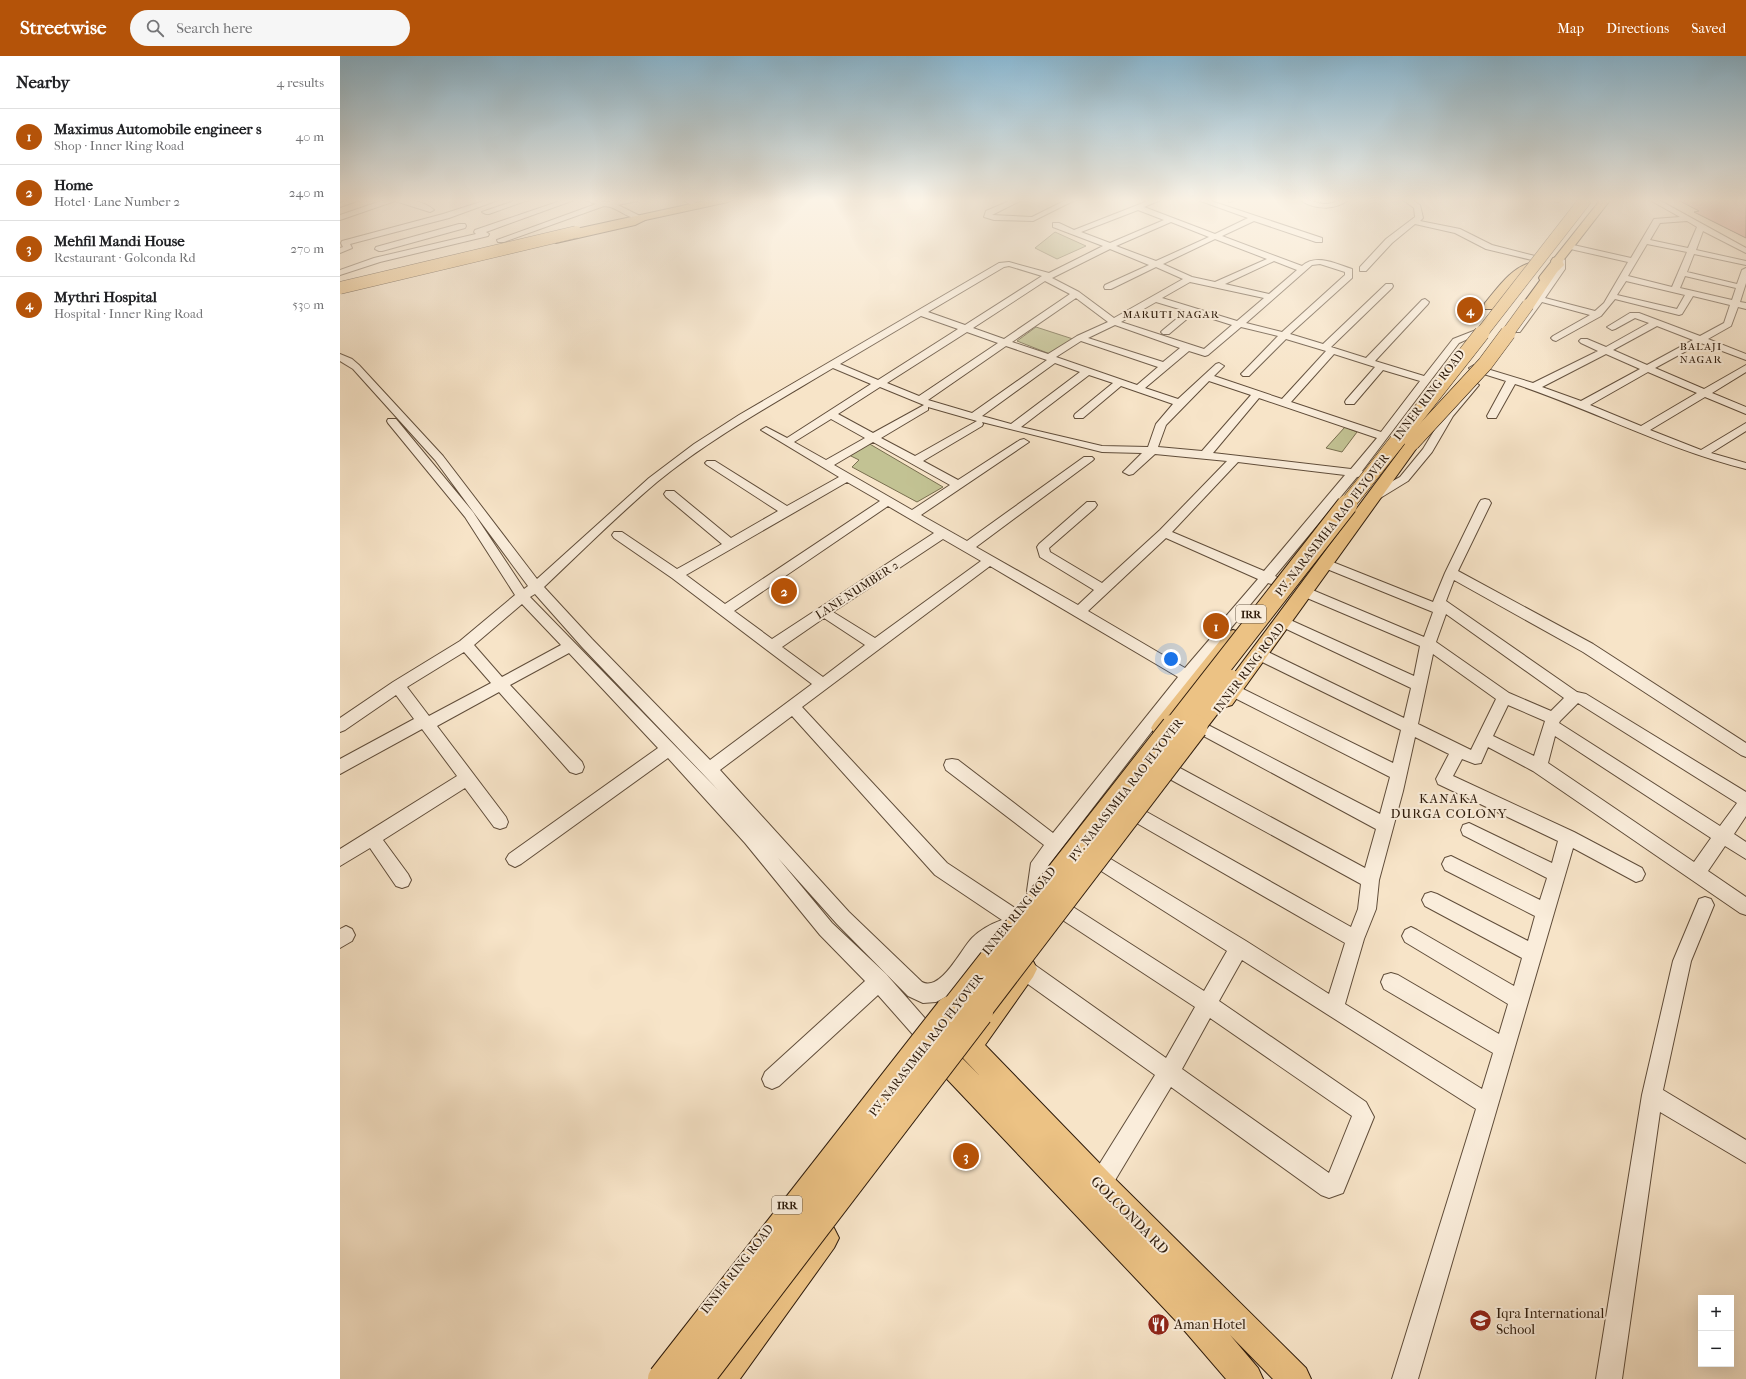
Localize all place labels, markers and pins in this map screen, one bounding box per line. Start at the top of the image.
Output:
pin: 4 [1457,295,1483,325]
pin: 2 [771,576,797,606]
pin: 1 [1203,611,1229,641]
pin: 3 [953,1141,979,1171]
place label: Iqra International School [1496,1305,1605,1338]
school or university icon: Iqra International School [1468,1308,1494,1334]
restaurant icon: Aman Hotel [1146,1311,1172,1337]
place label: Aman Hotel [1173,1316,1246,1333]

